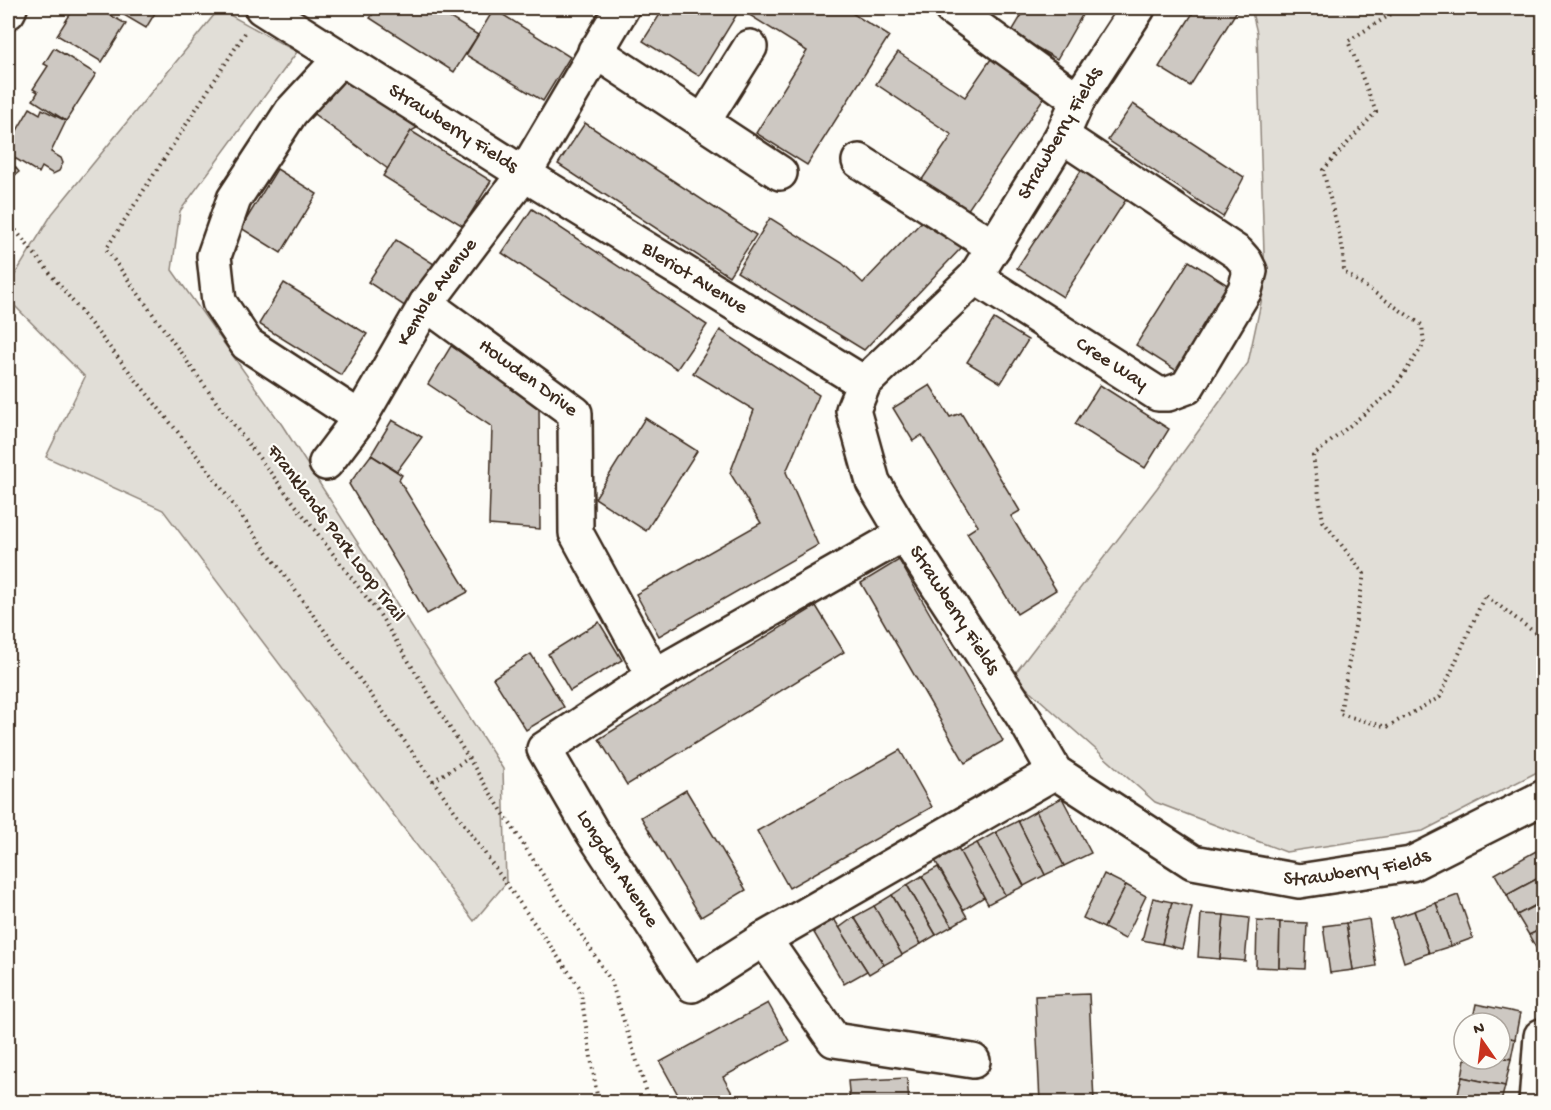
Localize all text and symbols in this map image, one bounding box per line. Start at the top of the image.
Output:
street label: Strawberry Fields [1014,63,1109,204]
street label: Strawberry Fields [384,79,523,179]
street label: Kemble Avenue [392,234,483,350]
street label: Bleriot Avenue [636,237,752,320]
street label: Cree Way [1071,333,1152,396]
street label: Howden Drive [474,334,582,423]
street label: Franklands Park Loop Trail [260,440,409,627]
street label: Strawberry Fields [903,542,1005,680]
street label: Longden Avenue [571,806,663,933]
street label: Strawberry Fields [1281,844,1435,893]
north arrow [1452,1011,1512,1071]
text: N [1472,1019,1487,1040]

